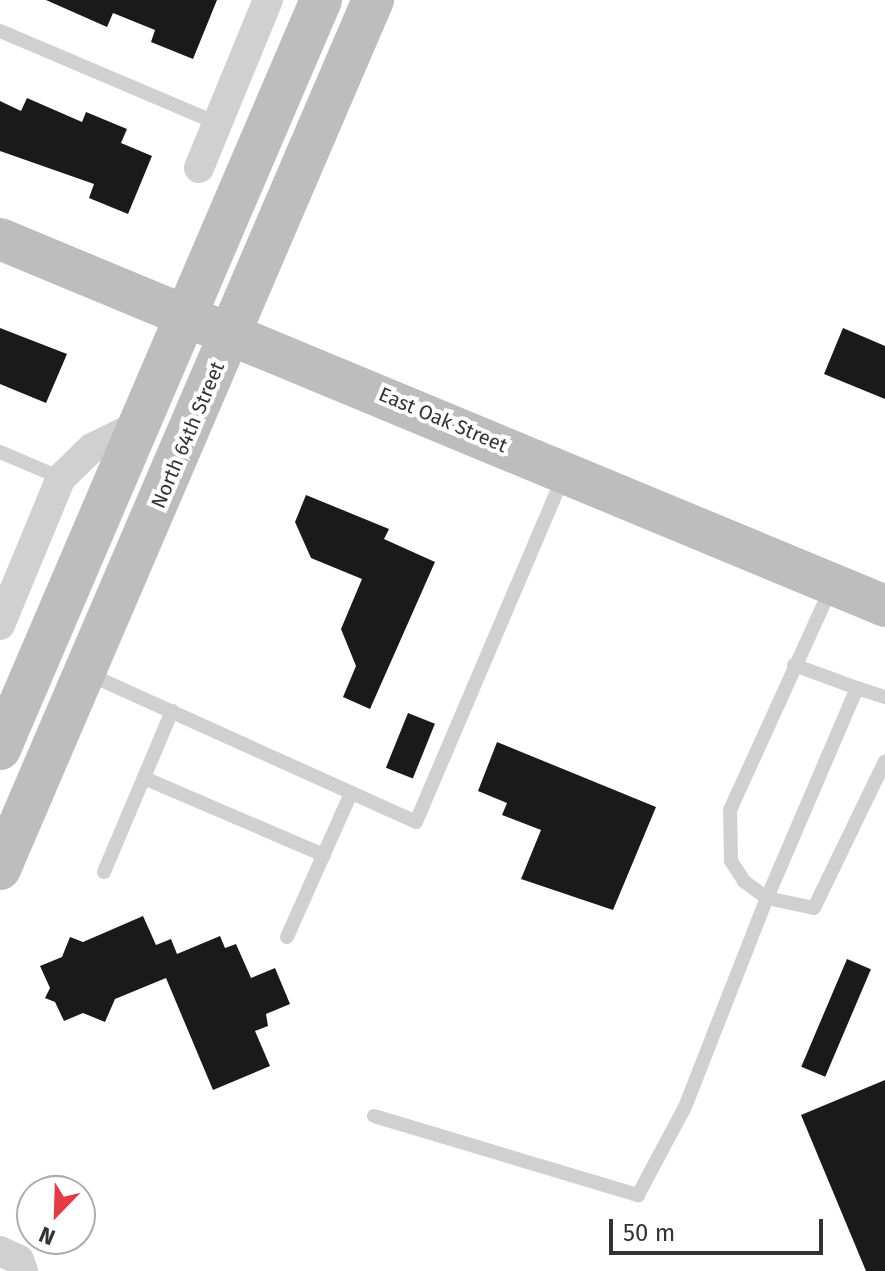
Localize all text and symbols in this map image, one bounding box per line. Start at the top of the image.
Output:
street label: North 64th Street [146,358,230,512]
street label: East Oak Street [375,382,511,458]
north arrow [16,1175,96,1255]
scale bar [613,1203,827,1253]
text: 50 m [623,1219,675,1247]
text: N [35,1220,59,1251]

